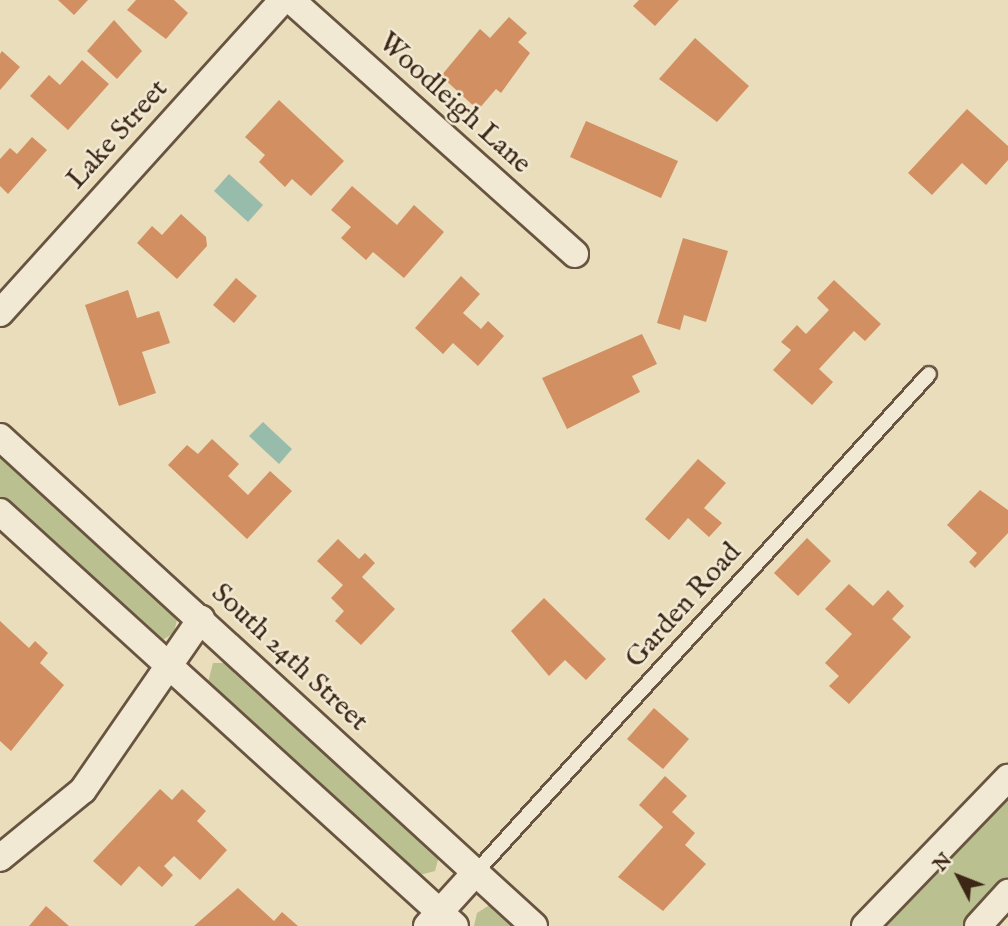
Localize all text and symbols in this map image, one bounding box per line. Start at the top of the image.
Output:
street label: Woodleigh Lane [371,27,537,181]
street label: Lake Street [60,73,176,197]
street label: Garden Road [619,537,749,675]
street label: South 24th Street [204,577,374,739]
north arrow [924,842,994,912]
text: N [929,849,958,877]

